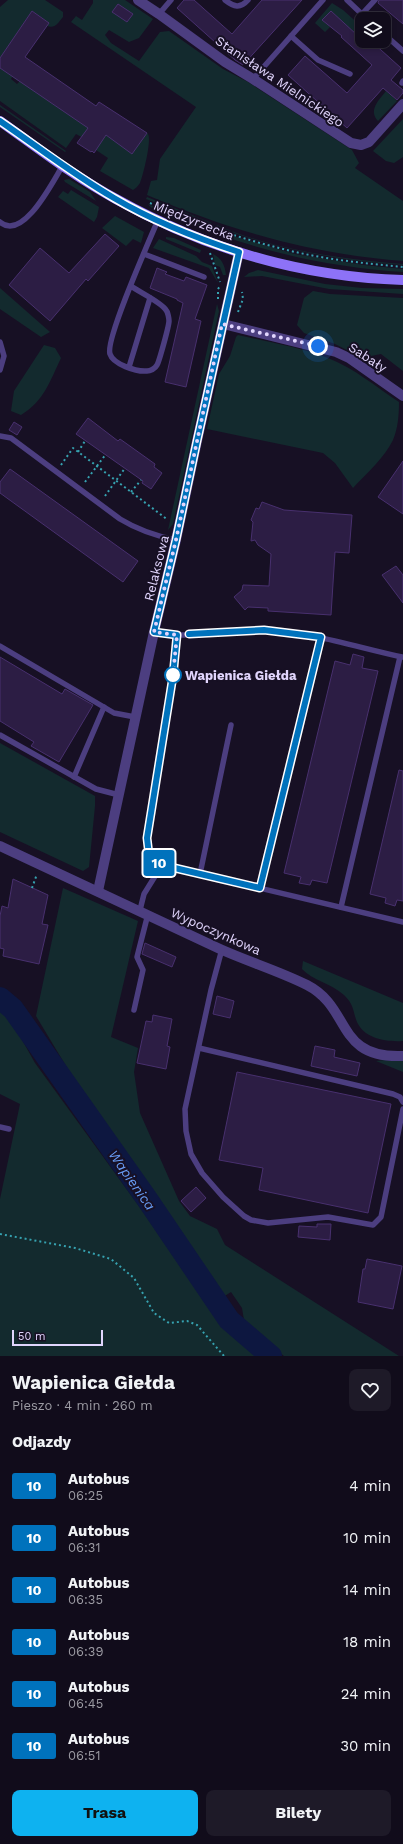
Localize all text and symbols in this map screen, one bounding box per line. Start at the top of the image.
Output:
map controls [355,12,391,48]
button: layers [355,12,391,48]
street label: Stanisława Mielnickiego [213,33,347,130]
street label: Międzyrzecka [151,198,237,244]
your location [308,336,328,356]
street label: Sabały [346,340,390,375]
street label: Relaksowa [141,533,172,602]
marker: Wapienica Giełda [164,666,182,684]
place label: Wapienica Giełda [185,668,297,683]
line badge: 10 [141,850,177,876]
text: 10 [151,855,167,871]
street label: Wypoczynkowa [168,905,264,958]
water label: Wapienica [105,1147,159,1213]
scale bar [12,1328,103,1347]
text: 50 m [18,1330,45,1343]
button: heart [349,1369,391,1411]
text: Wapienica Giełda [12,1371,175,1394]
text: Pieszo · 4 min · 260 m [12,1398,153,1413]
text: Odjazdy [12,1433,71,1451]
text: Autobus [68,1470,130,1488]
text: 4 min [349,1477,391,1495]
text: 10 [26,1478,42,1494]
text: 06:25 [68,1488,103,1503]
text: Autobus [68,1522,130,1540]
text: 10 min [343,1529,391,1547]
text: 10 [26,1530,42,1546]
text: 06:31 [68,1540,101,1555]
text: Autobus [68,1574,130,1592]
text: 14 min [343,1581,391,1599]
text: 10 [26,1582,42,1598]
text: 06:35 [68,1592,103,1607]
text: Autobus [68,1626,130,1644]
text: 18 min [343,1633,391,1651]
text: 10 [26,1634,42,1650]
text: 06:39 [68,1644,103,1659]
text: Autobus [68,1678,130,1696]
text: 24 min [341,1685,391,1703]
text: 10 [26,1686,42,1702]
text: 06:45 [68,1696,103,1711]
text: Autobus [68,1730,130,1748]
text: 30 min [340,1737,391,1755]
text: 10 [26,1738,42,1754]
text: 06:51 [68,1748,100,1763]
button: Trasa [12,1790,198,1836]
button: Bilety [206,1790,391,1836]

